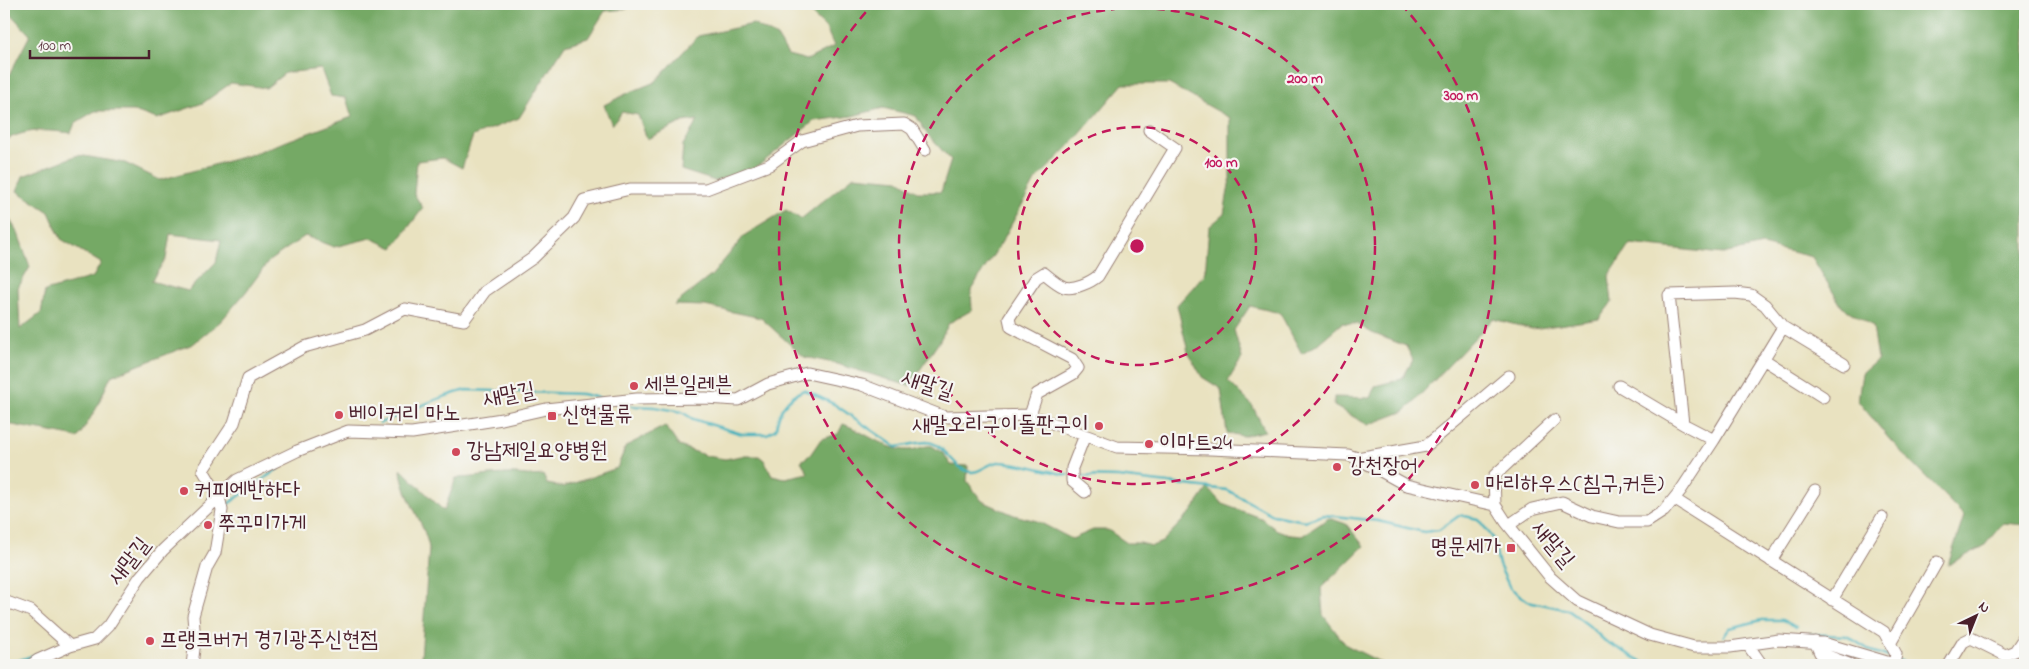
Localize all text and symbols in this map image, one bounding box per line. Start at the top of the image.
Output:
scale bar [30,28,149,60]
text: 100 m [38,35,71,57]
text: 200 m [1286,68,1323,90]
text: 300 m [1443,85,1479,107]
text: 100 m [1204,152,1238,174]
centre of rings [1128,237,1146,255]
street label: 새말길 [897,363,957,410]
place label: 세븐일레븐 [644,370,733,402]
street label: 새말길 [480,375,538,417]
marker: 세븐일레븐 [628,380,640,392]
place label: 베이커리 마노 [349,399,461,431]
place label: 신현물류 [562,400,633,432]
marker: 베이커리 마노 [333,409,345,421]
marker: 신현물류 [546,410,558,422]
place label: 새말오리구이돌판구이 [912,410,1089,442]
marker: 새말오리구이돌판구이 [1093,420,1105,432]
place label: 이마트24 [1159,428,1232,460]
place label: 강남제일요양병원 [466,436,608,468]
marker: 이마트24 [1143,438,1155,450]
marker: 강남제일요양병원 [450,446,462,458]
place label: 강천장어 [1347,451,1418,483]
marker: 강천장어 [1331,461,1343,473]
place label: 마리하우스(침구,커튼) [1485,469,1664,501]
place label: 커피에반하다 [194,475,301,507]
marker: 마리하우스(침구,커튼) [1469,479,1481,491]
marker: 커피에반하다 [178,485,190,497]
place label: 쭈꾸미가게 [218,509,307,541]
street label: 새말길 [1523,514,1582,576]
marker: 쭈꾸미가게 [202,519,214,531]
street label: 새말길 [101,531,159,593]
place label: 명문세가 [1430,532,1501,564]
marker: 명문세가 [1505,542,1517,554]
north arrow [1952,592,2002,642]
text: N [1973,597,1994,618]
place label: 프랭크버거 경기광주신현점 [160,625,378,657]
marker: 프랭크버거 경기광주신현점 [144,635,156,647]

